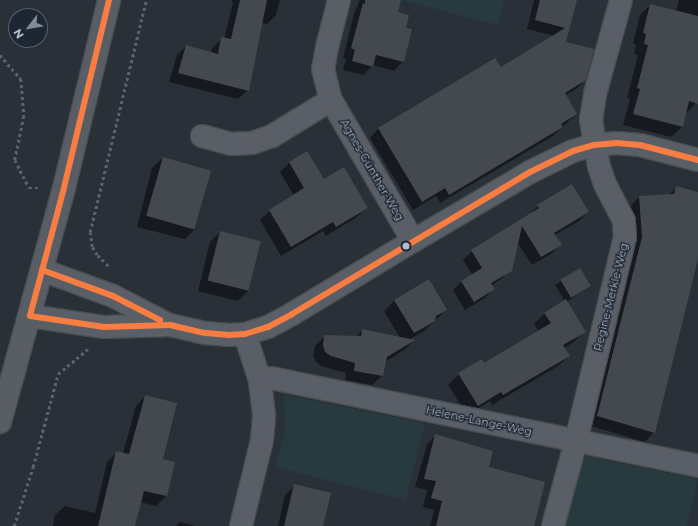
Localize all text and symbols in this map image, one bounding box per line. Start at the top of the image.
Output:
north arrow [8,8,48,48]
text: N [10,26,27,41]
street label: Agnes-Günther-Weg [338,117,406,223]
unlabelled marker [401,241,411,251]
street label: Regine-Merkle-Weg [591,242,631,352]
street label: Helene-Lange-Weg [425,403,533,439]

